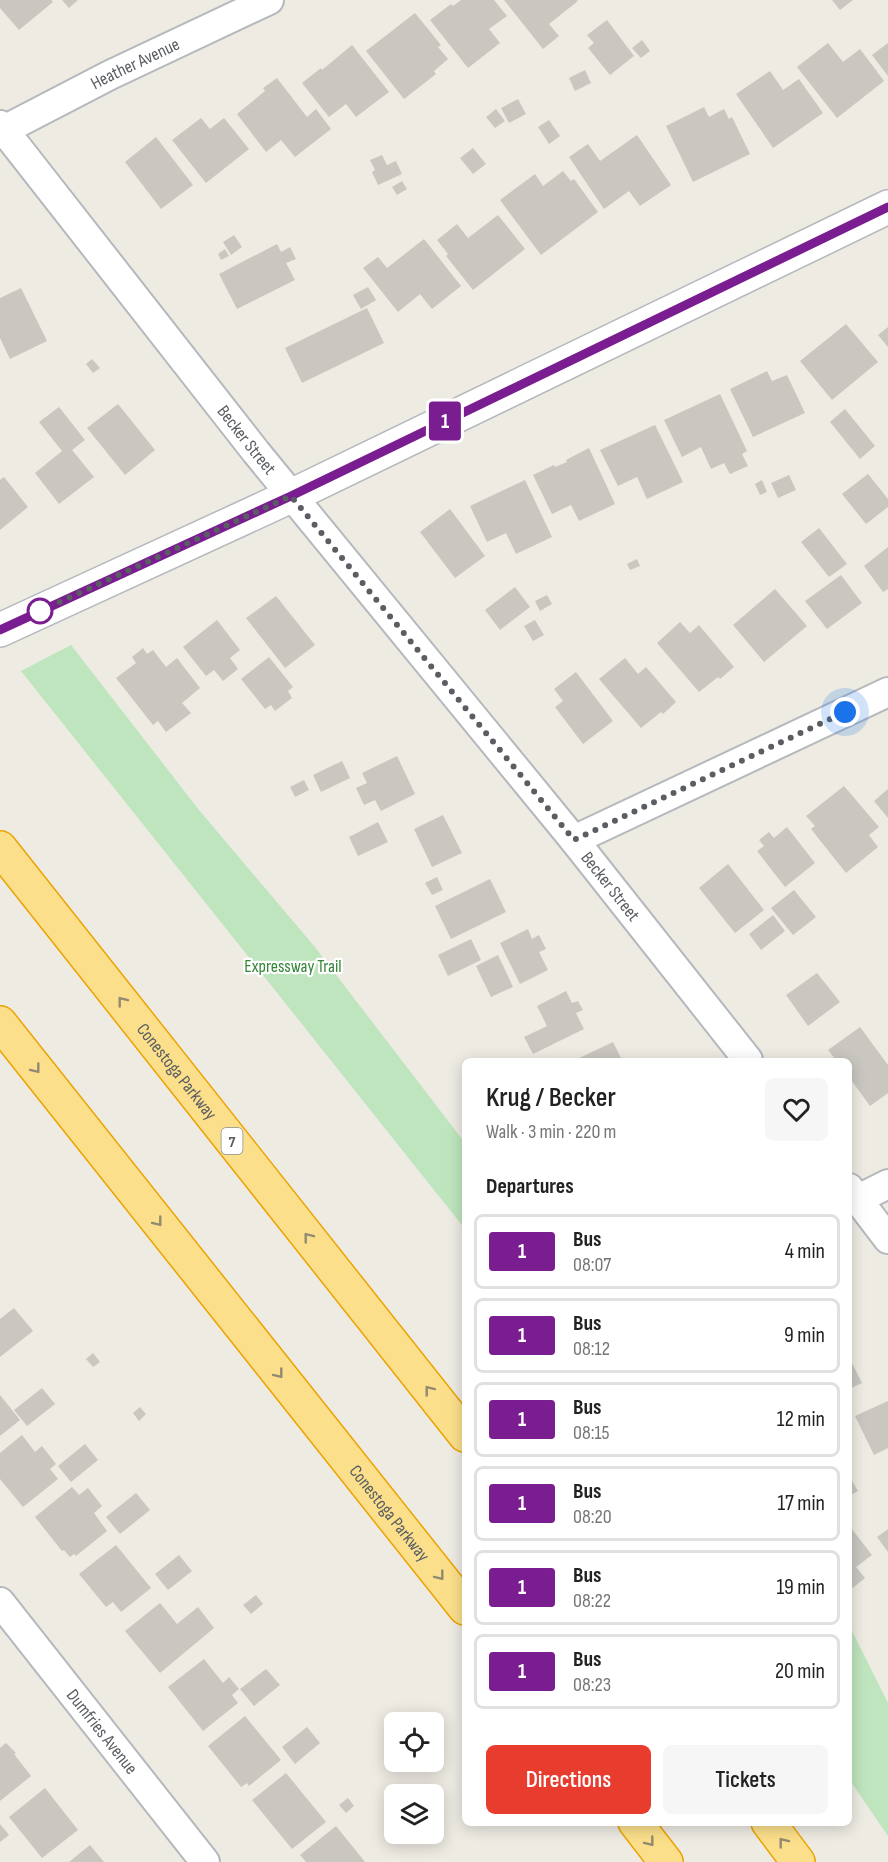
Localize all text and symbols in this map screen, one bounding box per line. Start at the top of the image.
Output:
street label: Heather Avenue [87,34,183,94]
street label: Becker Street [213,401,280,479]
line badge: 1 [426,402,464,440]
text: 1 [441,409,449,434]
unlabelled marker [27,598,53,624]
your location [830,697,860,727]
street label: Becker Street [576,848,644,926]
park label: Expressway Trail [244,956,342,977]
one-way arrow [118,997,129,1008]
street label: Conestoga Parkway [132,1019,221,1124]
one-way arrow [29,1062,40,1073]
button: heart [765,1078,828,1141]
text: Krug / Becker [486,1081,616,1114]
text: Walk · 3 min · 220 m [486,1120,616,1144]
road number: 7 [222,1128,242,1154]
text: Departures [486,1173,574,1200]
one-way arrow [150,1215,161,1226]
text: Bus [573,1226,602,1253]
one-way arrow [304,1232,315,1243]
text: 4 min [785,1238,825,1265]
text: 1 [518,1239,526,1264]
text: 08:07 [573,1253,611,1277]
text: Bus [573,1310,602,1337]
text: 9 min [784,1322,825,1349]
text: 1 [518,1323,526,1348]
text: 08:12 [573,1337,610,1361]
one-way arrow [272,1367,283,1378]
one-way arrow [425,1385,436,1396]
text: Bus [573,1394,602,1421]
text: 12 min [777,1406,825,1433]
text: 1 [518,1407,526,1432]
text: 08:15 [573,1421,609,1445]
street label: Conestoga Parkway [344,1461,434,1566]
text: Bus [573,1478,602,1505]
text: 17 min [777,1490,825,1517]
text: 1 [518,1491,526,1516]
text: 08:20 [573,1505,612,1529]
text: Bus [573,1562,602,1589]
one-way arrow [432,1569,443,1580]
text: 19 min [776,1574,825,1601]
text: 1 [518,1575,526,1600]
text: 08:22 [573,1589,611,1613]
text: Bus [573,1646,602,1673]
text: 20 min [775,1658,825,1685]
text: 1 [518,1659,526,1684]
text: 08:23 [573,1673,611,1697]
street label: Dumfries Avenue [62,1685,142,1779]
map controls [384,1712,444,1844]
button: locate [384,1712,444,1772]
button: Directions [486,1745,651,1814]
button: Tickets [663,1745,828,1814]
button: layers [384,1784,444,1844]
one-way arrow [643,1835,654,1846]
one-way arrow [779,1838,790,1849]

